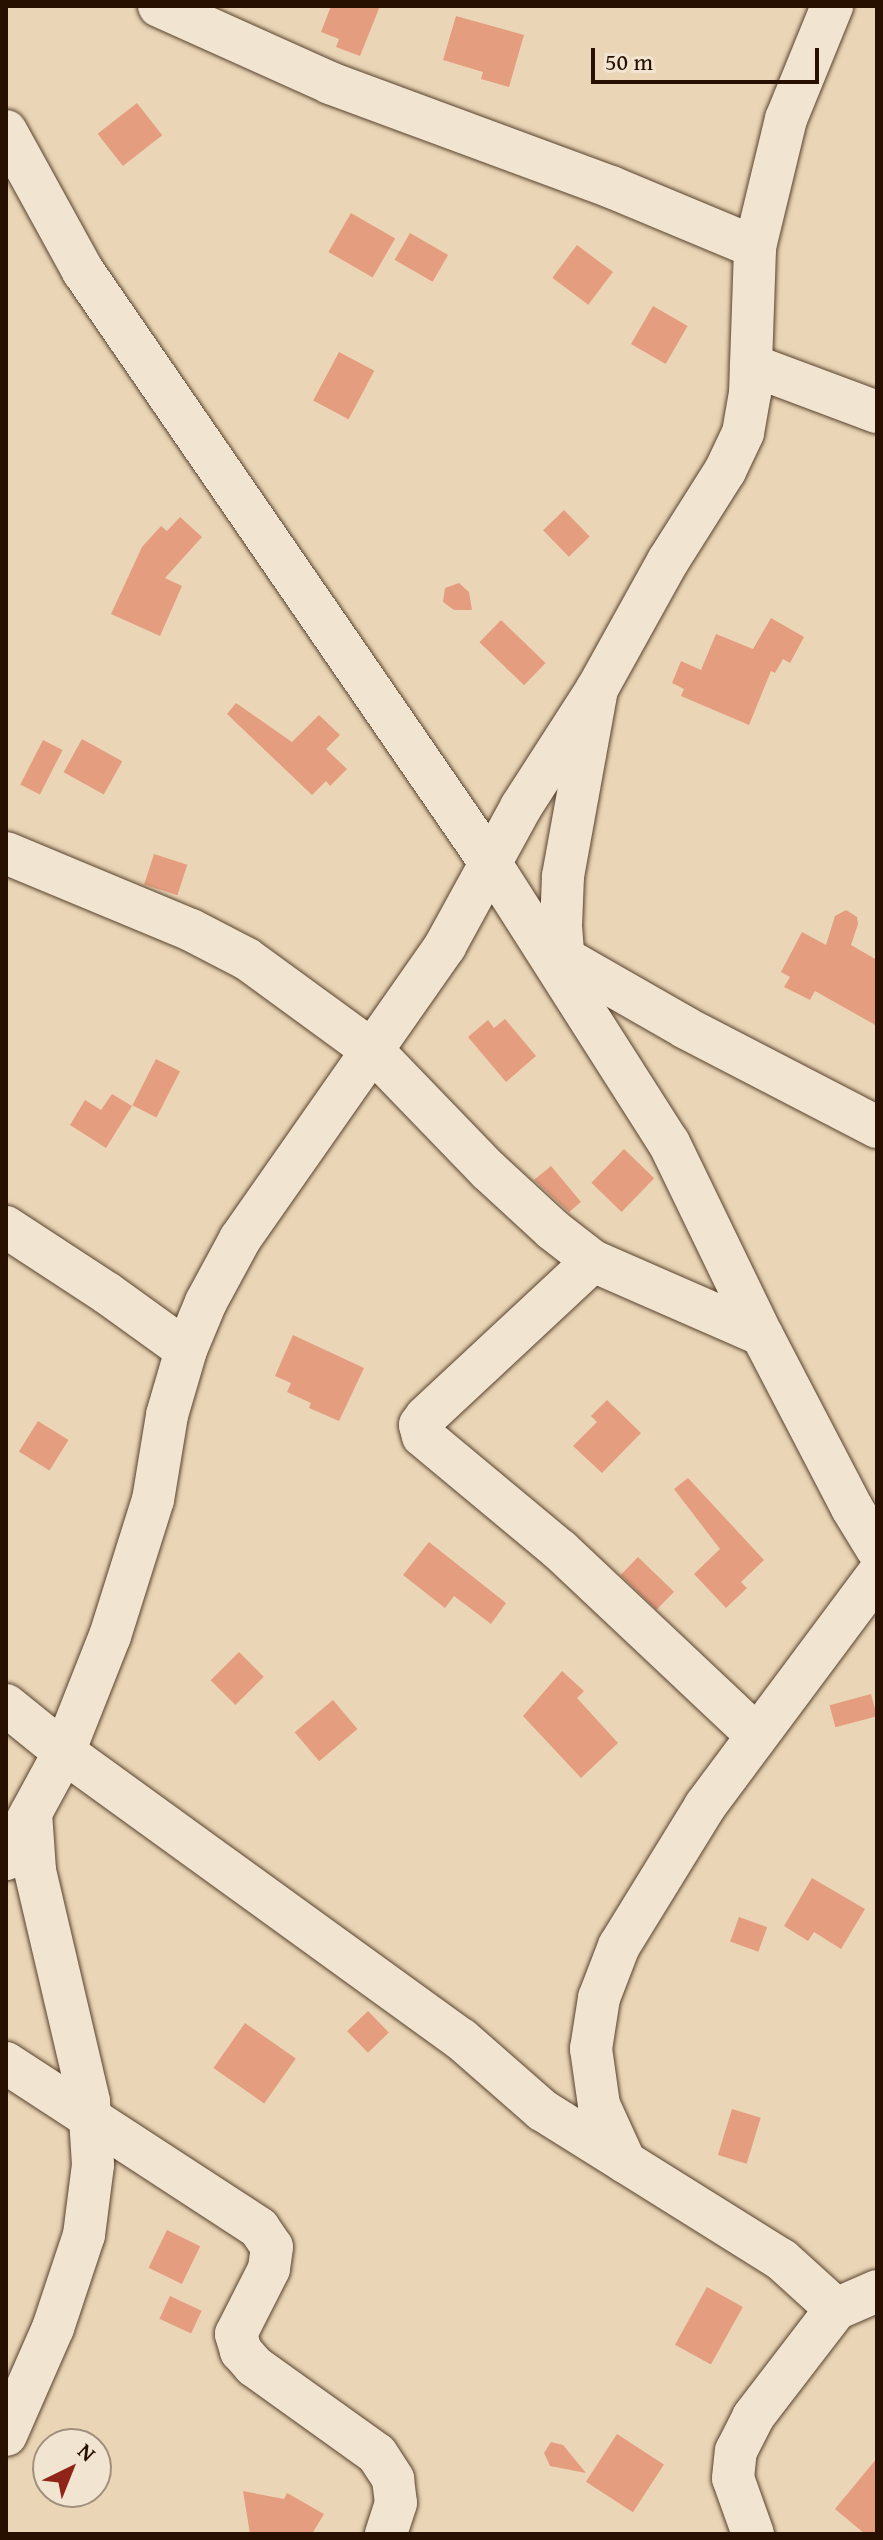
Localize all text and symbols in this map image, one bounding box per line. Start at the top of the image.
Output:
scale bar [595,32,823,82]
text: 50 m [605,44,653,79]
north arrow [32,2428,112,2508]
text: N [71,2435,103,2469]

